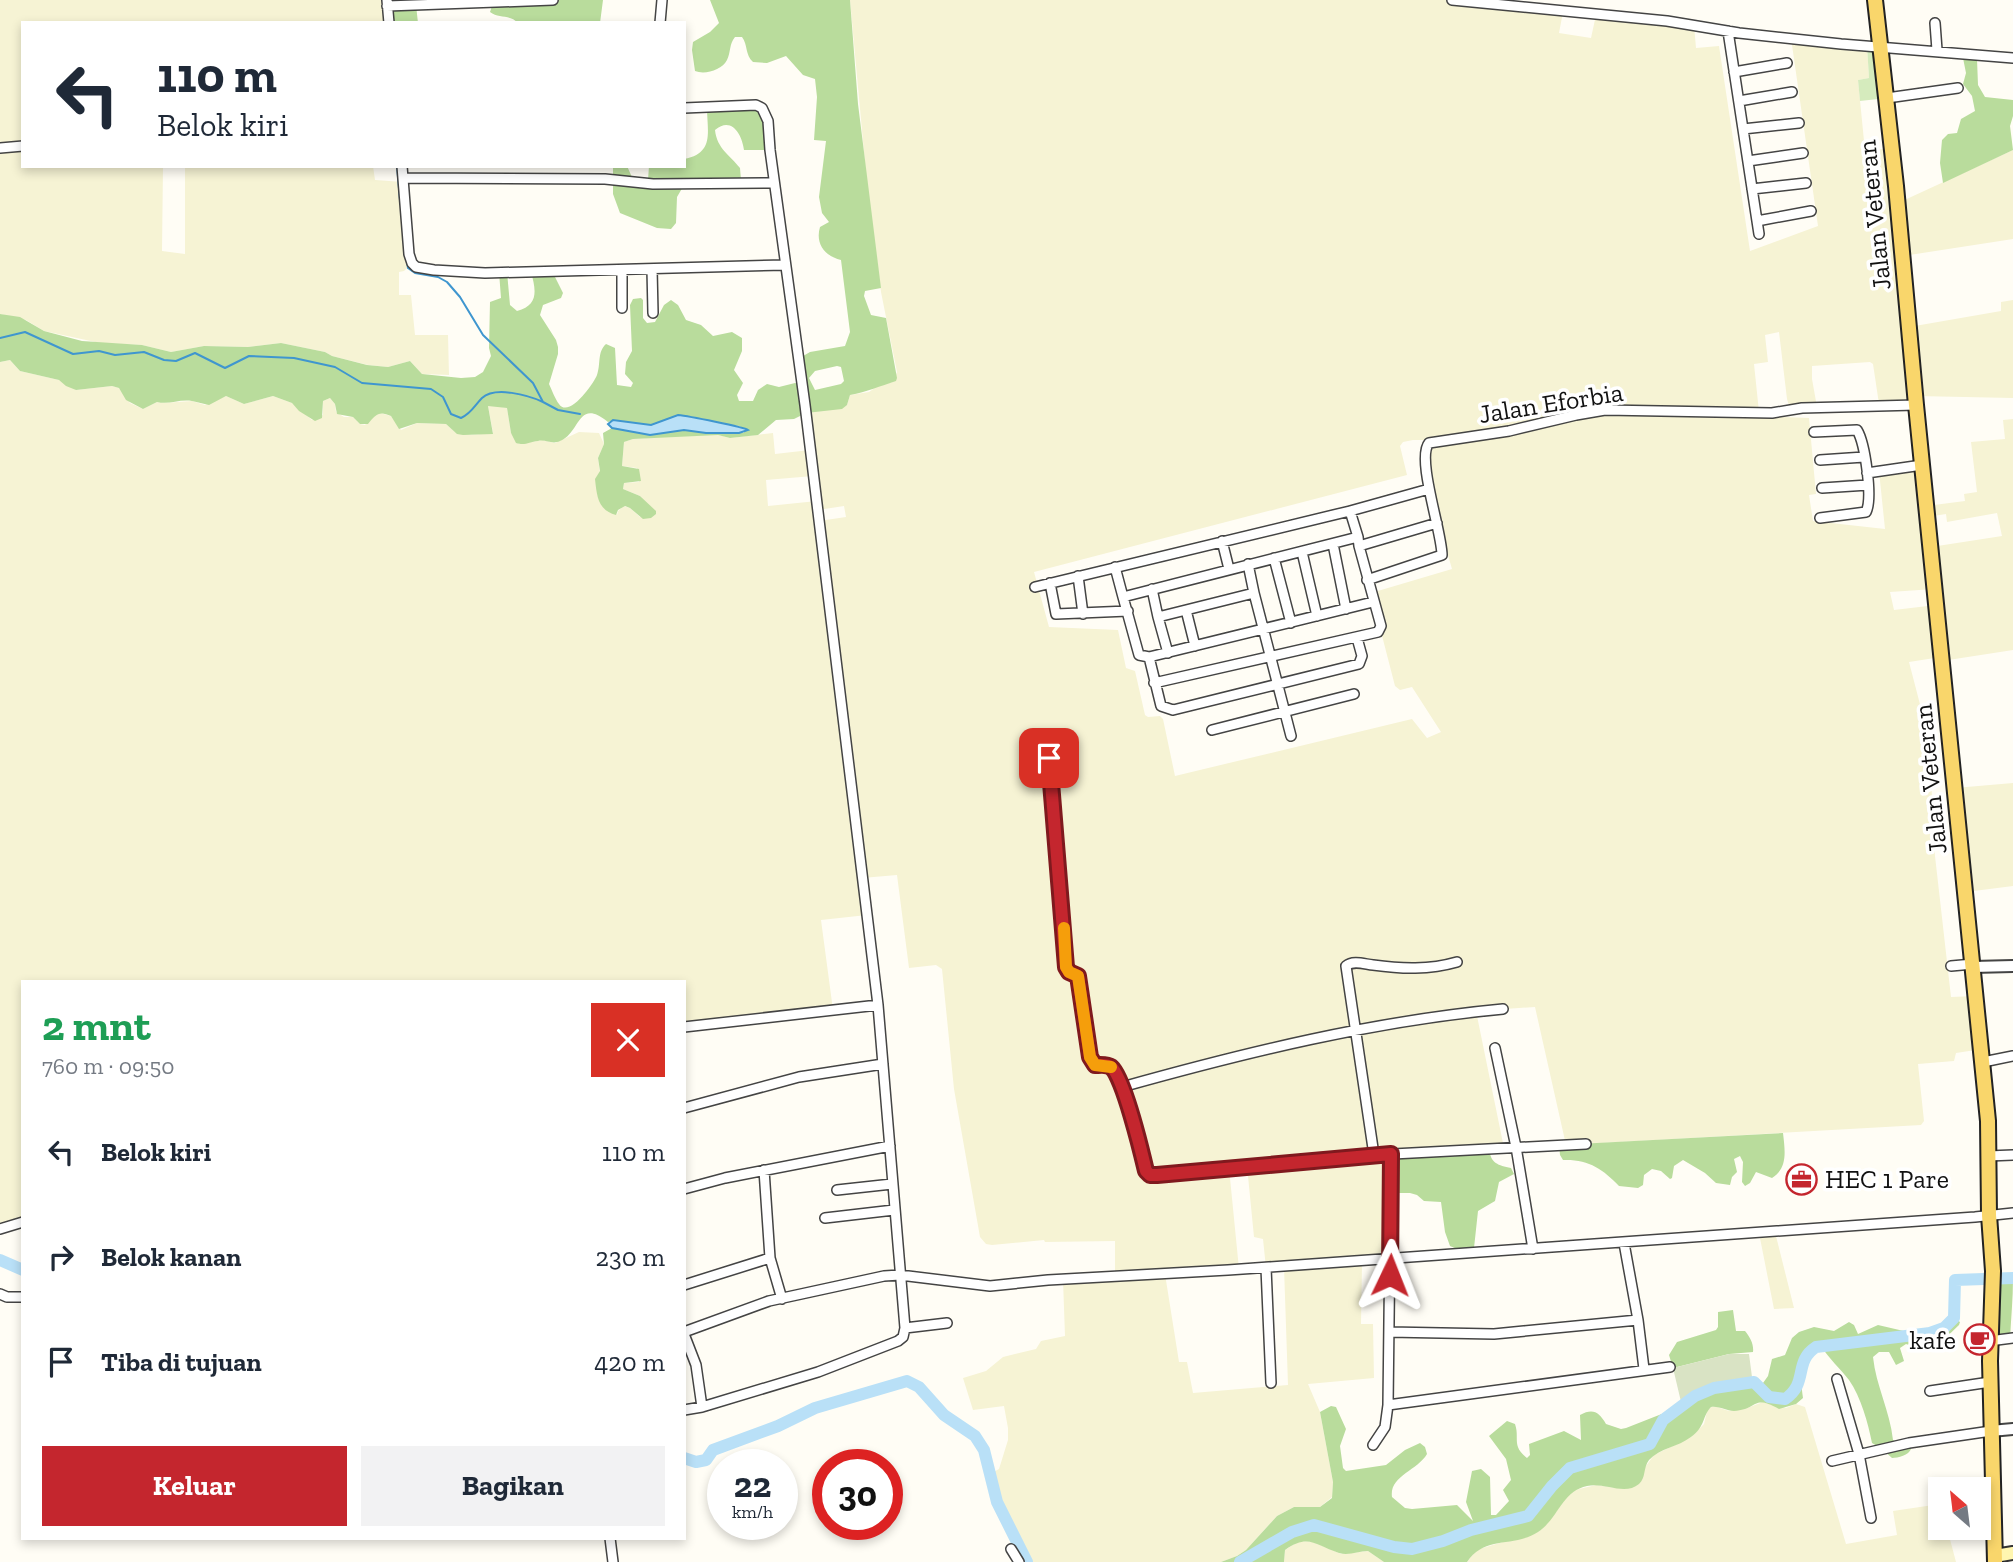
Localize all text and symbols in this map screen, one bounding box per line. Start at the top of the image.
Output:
text: 110 m [157,46,277,105]
icon: left [42,49,133,140]
text: Belok kiri [157,106,288,144]
street label: Jalan Veteran [1850,138,1898,292]
street label: Jalan Eforbia [1477,376,1626,430]
street label: Jalan Veteran [1906,702,1954,856]
pin [1019,728,1079,788]
icon: arrive [1030,739,1068,777]
text: 2 mnt [42,1000,151,1051]
button: close [591,1003,665,1077]
text: 760 m · 09:50 [42,1052,174,1080]
icon: left [42,1133,80,1171]
text: Belok kiri [101,1136,211,1168]
text: 110 m [602,1136,665,1168]
office icon: HEC 1 Pare [1785,1162,1819,1196]
place label: HEC 1 Pare [1825,1163,1949,1195]
icon: right [42,1238,80,1276]
position arrow [1353,1238,1427,1312]
text: Belok kanan [101,1241,242,1273]
text: 230 m [596,1241,665,1273]
cafe icon: kafe [1962,1323,1996,1357]
place label: kafe [1910,1324,1956,1356]
icon: arrive [42,1343,80,1381]
text: Tiba di tujuan [101,1346,262,1378]
text: 420 m [594,1346,665,1378]
button: Keluar [42,1446,347,1526]
button: Bagikan [361,1446,665,1526]
speed limit sign: 30 [812,1449,903,1540]
text: 22 [734,1464,771,1506]
north arrow [1928,1477,1992,1540]
map controls [1928,1477,1991,1540]
text: km/h [732,1501,773,1523]

